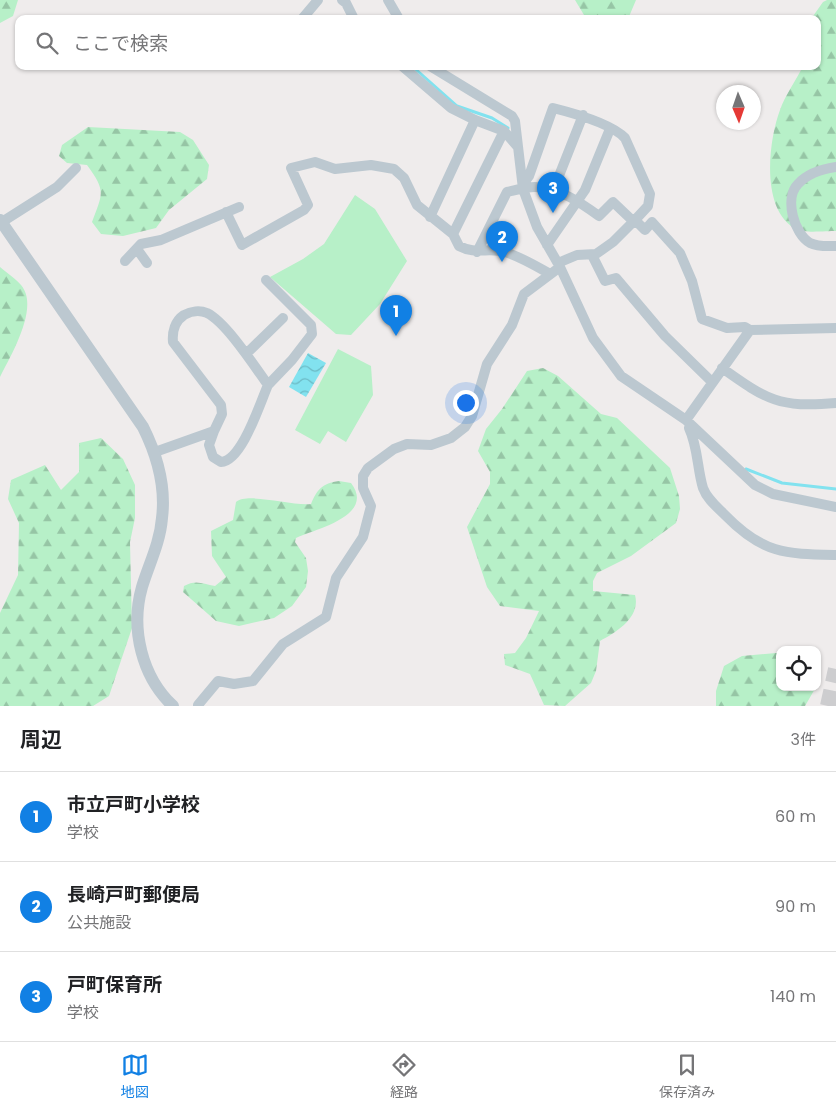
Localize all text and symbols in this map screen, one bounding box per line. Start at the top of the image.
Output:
search box [15,15,821,70]
icon: search [33,29,61,57]
text: ここで検索 [73,30,168,57]
north arrow [716,85,761,130]
pin: 3 [537,172,569,213]
pin: 2 [486,221,518,262]
pin: 1 [380,295,412,336]
your location [453,390,479,416]
map controls [776,646,821,691]
button: locate [776,646,821,691]
text: 周辺 [20,725,62,754]
text: 3件 [791,728,816,751]
text: 市立戸町小学校 [67,791,200,818]
text: 1 [33,805,39,828]
text: 60 m [775,805,816,828]
text: 学校 [67,821,99,844]
text: 長崎戸町郵便局 [67,881,200,908]
text: 2 [31,895,41,918]
text: 90 m [775,895,816,918]
text: 公共施設 [67,911,131,934]
text: 戸町保育所 [67,971,162,998]
text: 3 [31,985,41,1008]
text: 140 m [770,985,816,1008]
text: 学校 [67,1001,99,1024]
tab: 地図 [121,1051,149,1103]
tab: 経路 [390,1051,418,1103]
tab: 保存済み [659,1051,715,1103]

